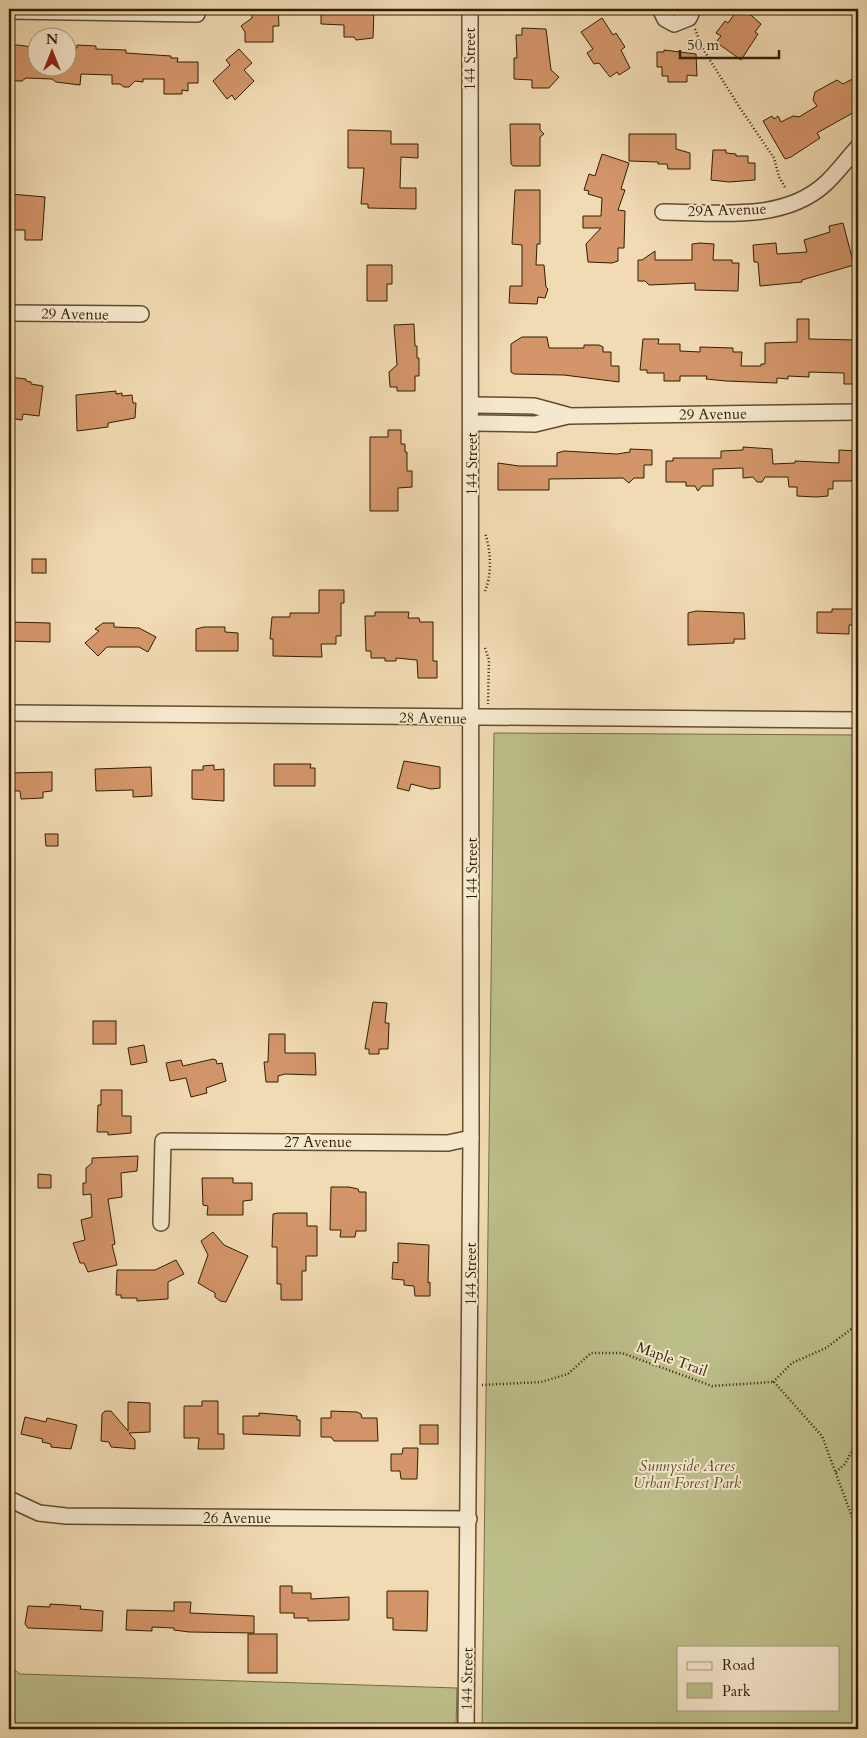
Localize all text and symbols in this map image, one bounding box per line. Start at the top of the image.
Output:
street label: 144 Street [460,27,480,91]
north arrow [28,28,78,78]
scale bar [680,28,778,60]
text: N [46,30,58,49]
text: 50 m [687,35,719,55]
street label: 29A Avenue [687,199,767,221]
street label: 29 Avenue [41,303,109,325]
street label: 29 Avenue [679,403,747,425]
street label: 144 Street [462,432,482,496]
street label: 28 Avenue [399,707,467,729]
street label: 144 Street [462,837,482,901]
street label: 27 Avenue [284,1132,352,1152]
street label: 144 Street [461,1242,481,1306]
street label: Maple Trail [634,1337,710,1381]
park label: Sunnyside Acres Urban Forest Park [633,1456,742,1493]
street label: 26 Avenue [203,1508,271,1528]
legend [677,1646,840,1710]
street label: 144 Street [456,1647,478,1711]
text: Road [722,1655,755,1675]
text: Park [722,1681,751,1701]

